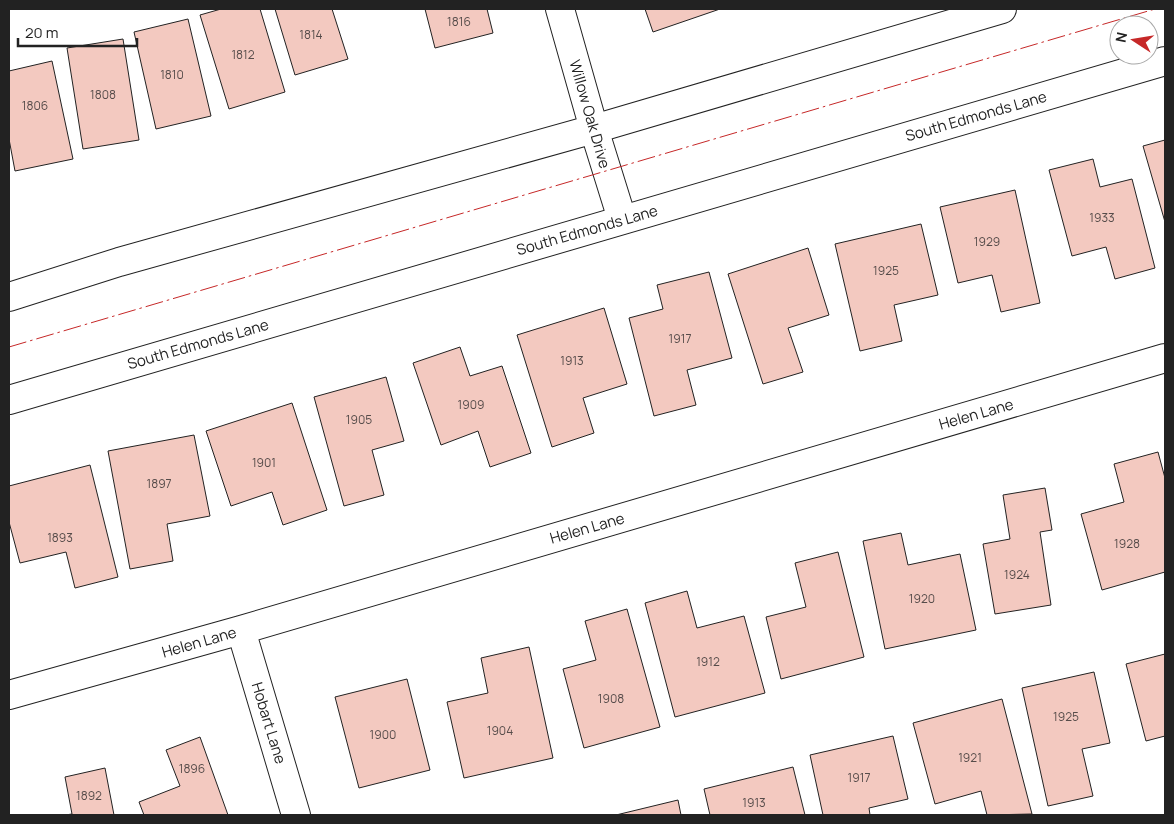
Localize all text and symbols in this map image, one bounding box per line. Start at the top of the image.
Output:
house number: 1816 [447,13,471,30]
scale bar [18,15,136,47]
north arrow [1109,15,1159,65]
text: 20 m [25,22,58,43]
house number: 1814 [299,26,323,43]
text: N [1110,30,1131,44]
house number: 1812 [231,46,255,63]
street label: Willow Oak Drive [564,57,616,171]
house number: 1810 [160,66,184,83]
house number: 1808 [90,86,116,103]
street label: South Edmonds Lane [903,86,1049,146]
house number: 1806 [22,97,48,114]
street label: South Edmonds Lane [514,200,660,260]
house number: 1933 [1089,209,1115,226]
house number: 1929 [974,233,1000,250]
house number: 1925 [873,262,899,279]
street label: South Edmonds Lane [125,314,271,374]
house number: 1917 [669,330,691,347]
house number: 1913 [560,352,584,369]
street label: Helen Lane [936,393,1016,435]
house number: 1909 [458,396,484,413]
house number: 1905 [346,411,372,428]
house number: 1901 [252,454,276,471]
house number: 1897 [147,475,171,492]
street label: Helen Lane [547,507,627,549]
house number: 1893 [47,529,73,546]
house number: 1928 [1114,535,1140,552]
house number: 1924 [1004,566,1030,583]
house number: 1920 [909,590,935,607]
street label: Helen Lane [159,621,239,663]
house number: 1912 [696,653,720,670]
street label: Hobart Lane [247,680,291,767]
house number: 1908 [598,690,624,707]
house number: 1925 [1053,708,1079,725]
house number: 1904 [487,722,513,739]
house number: 1900 [370,726,396,743]
house number: 1921 [958,749,982,766]
house number: 1896 [179,760,205,777]
house number: 1917 [848,769,870,786]
house number: 1892 [76,787,102,804]
house number: 1913 [742,794,766,811]

